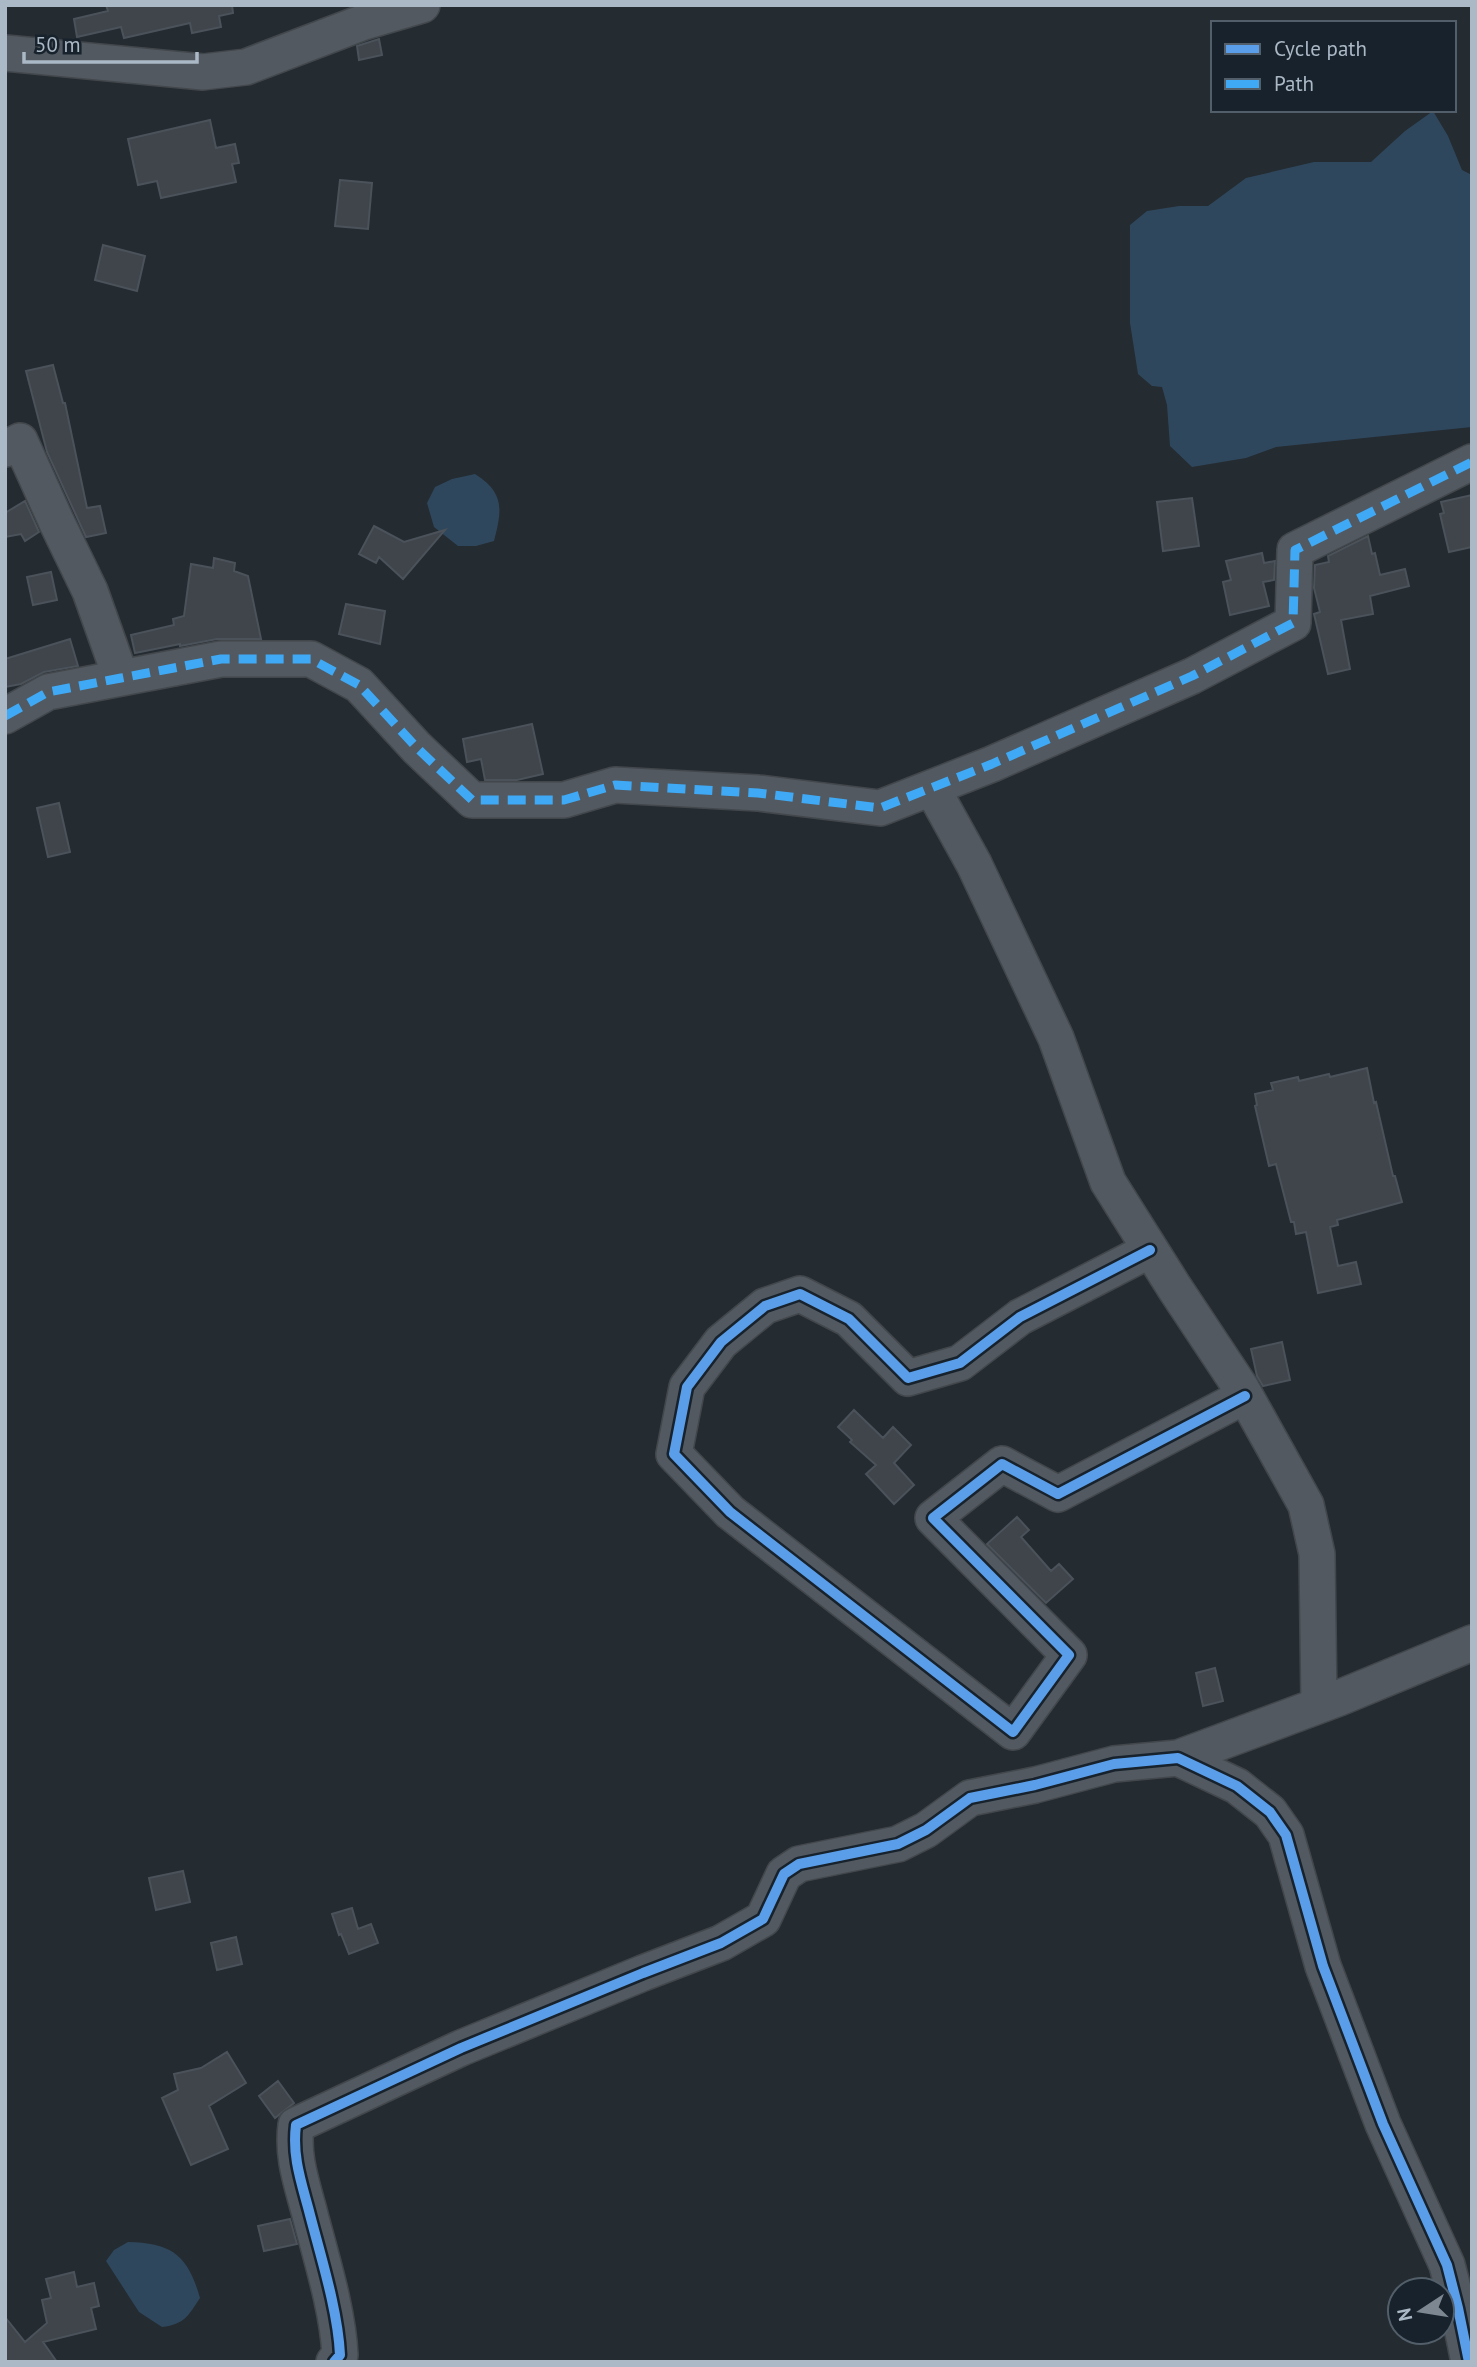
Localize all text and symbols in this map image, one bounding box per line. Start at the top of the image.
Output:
scale bar [24,21,198,65]
legend [1211,21,1456,112]
text: 50 m [35,31,81,58]
text: Cycle path [1274,35,1367,62]
text: Path [1274,70,1314,97]
north arrow [1386,2276,1456,2346]
text: N [1391,2306,1417,2323]

